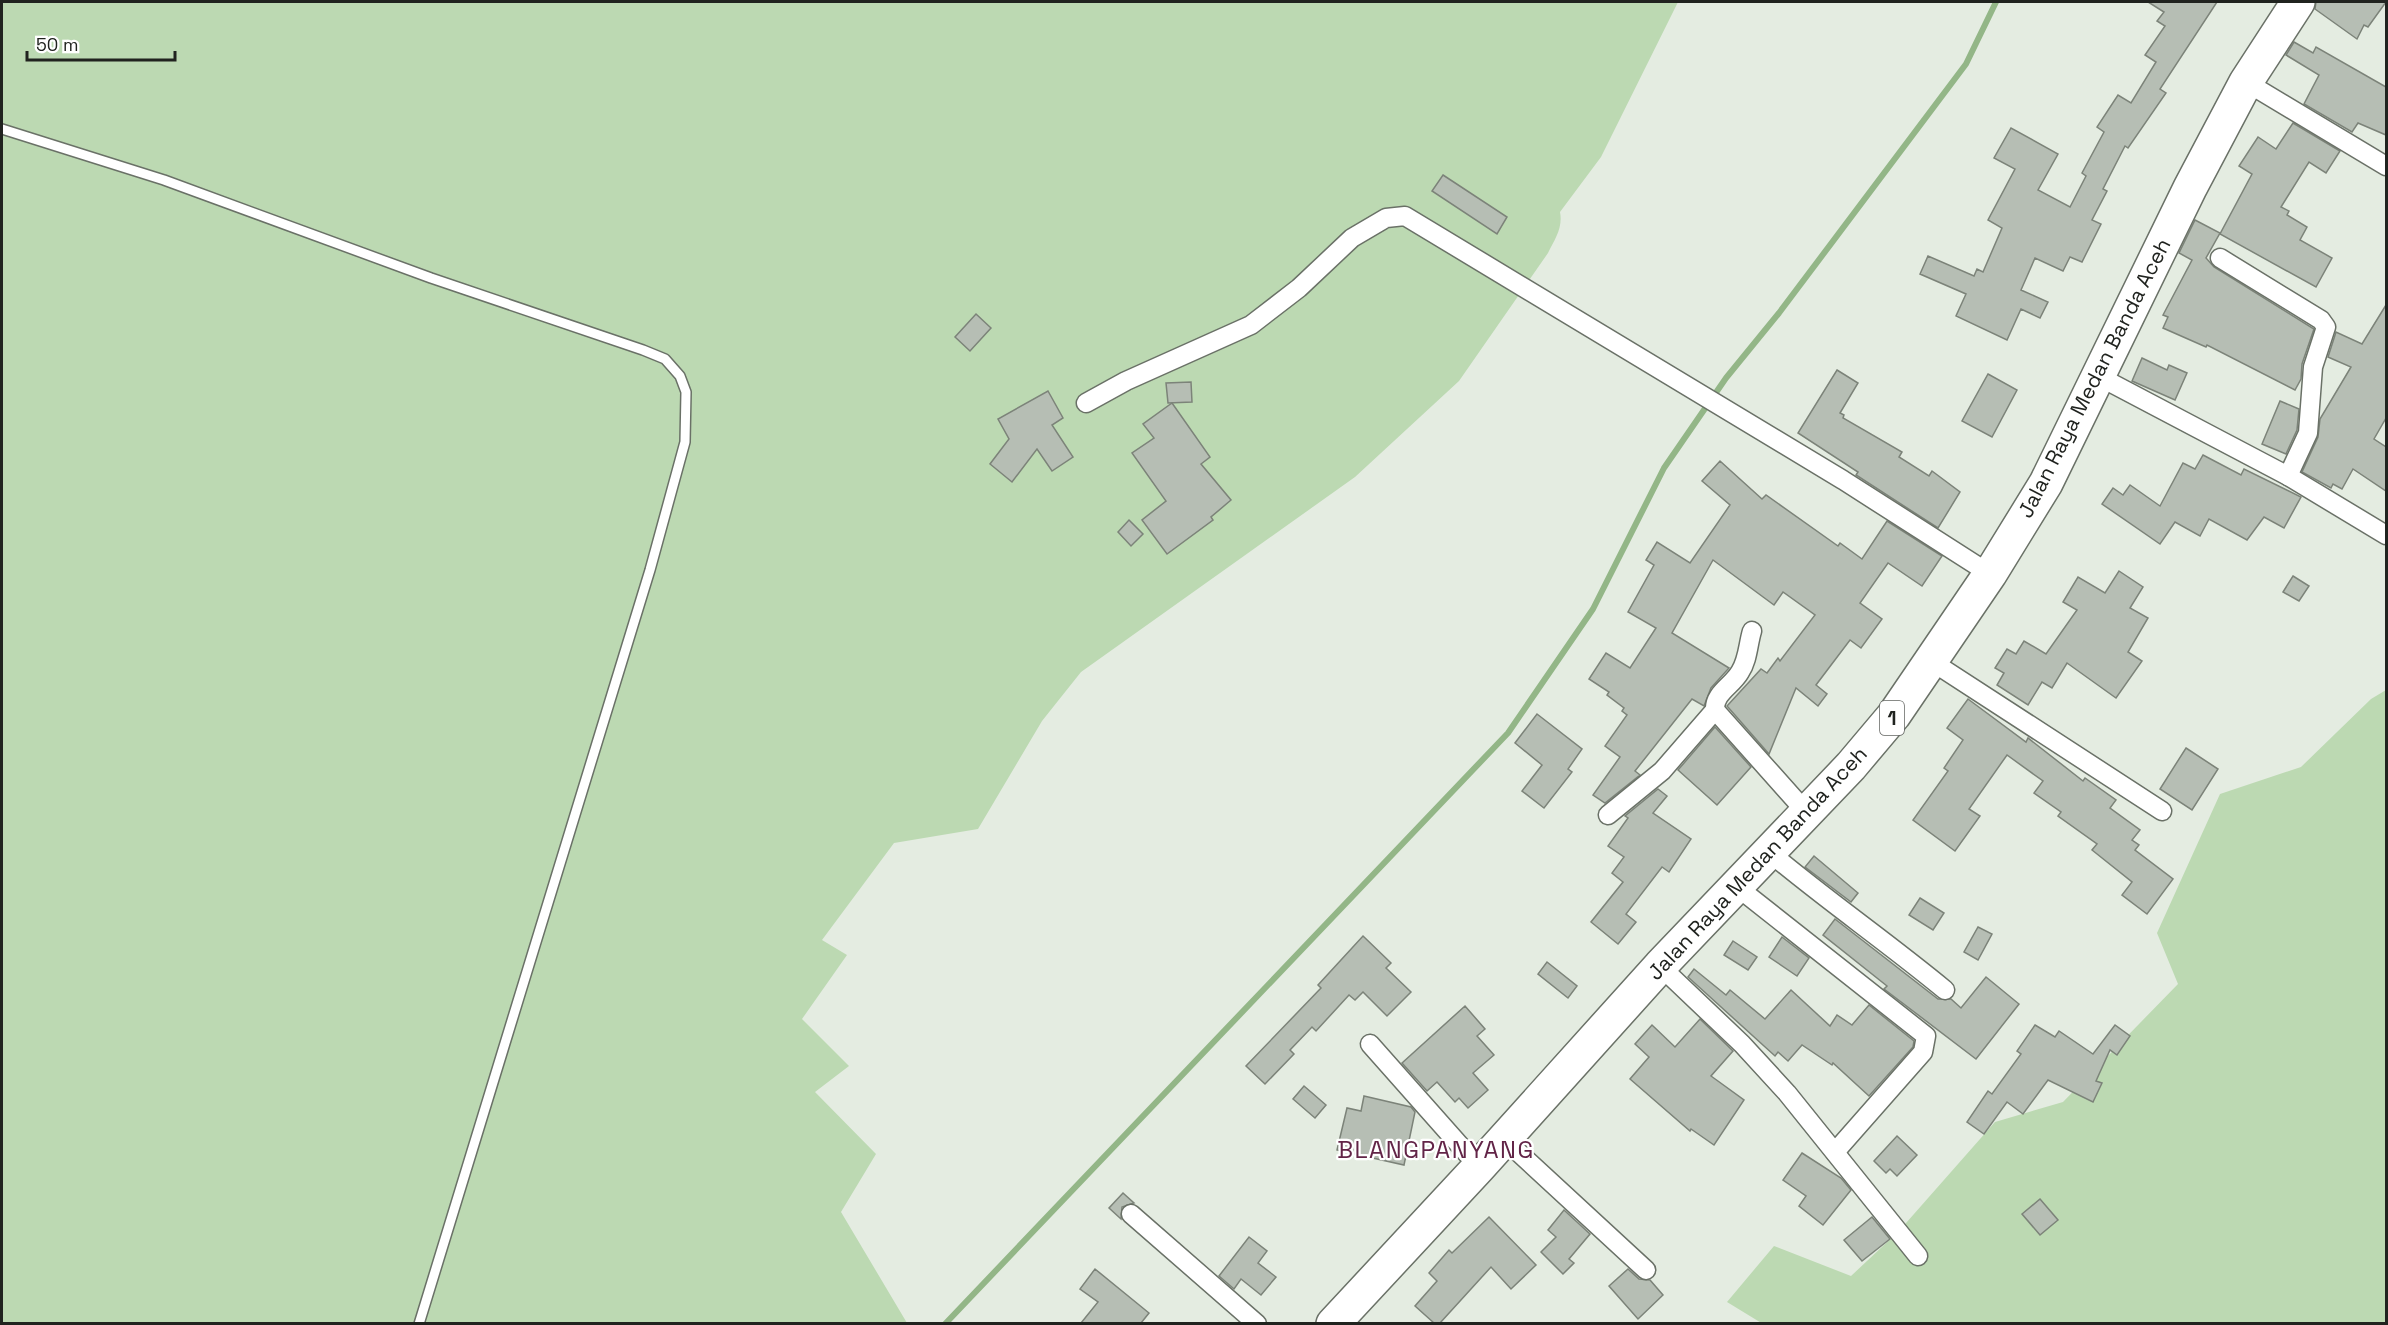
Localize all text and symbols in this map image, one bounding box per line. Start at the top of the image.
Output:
scale bar [27,24,176,62]
text: 50 m [36,33,78,56]
street label: Jalan Raya Medan Banda Aceh [2012,234,2176,522]
road number: 1 [1880,701,1904,735]
street label: Jalan Raya Medan Banda Aceh [1641,740,1873,986]
district label: BLANGPANYANG [1337,1134,1535,1165]

